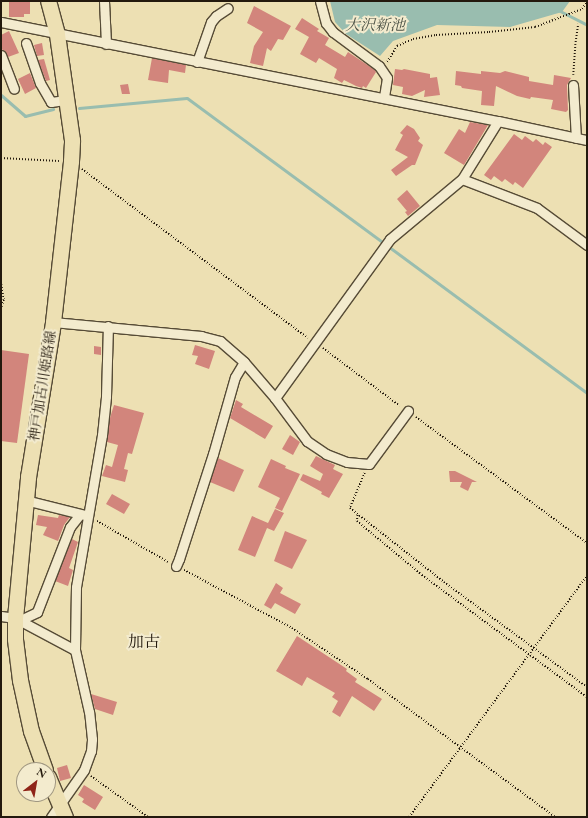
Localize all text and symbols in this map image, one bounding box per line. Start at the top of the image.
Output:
water label: 大沢新池 [345,16,405,34]
street label: 神戸加古川姫路線 [25,329,59,443]
district label: 加古 [128,632,160,652]
north arrow [16,762,56,802]
text: N [34,764,49,781]

